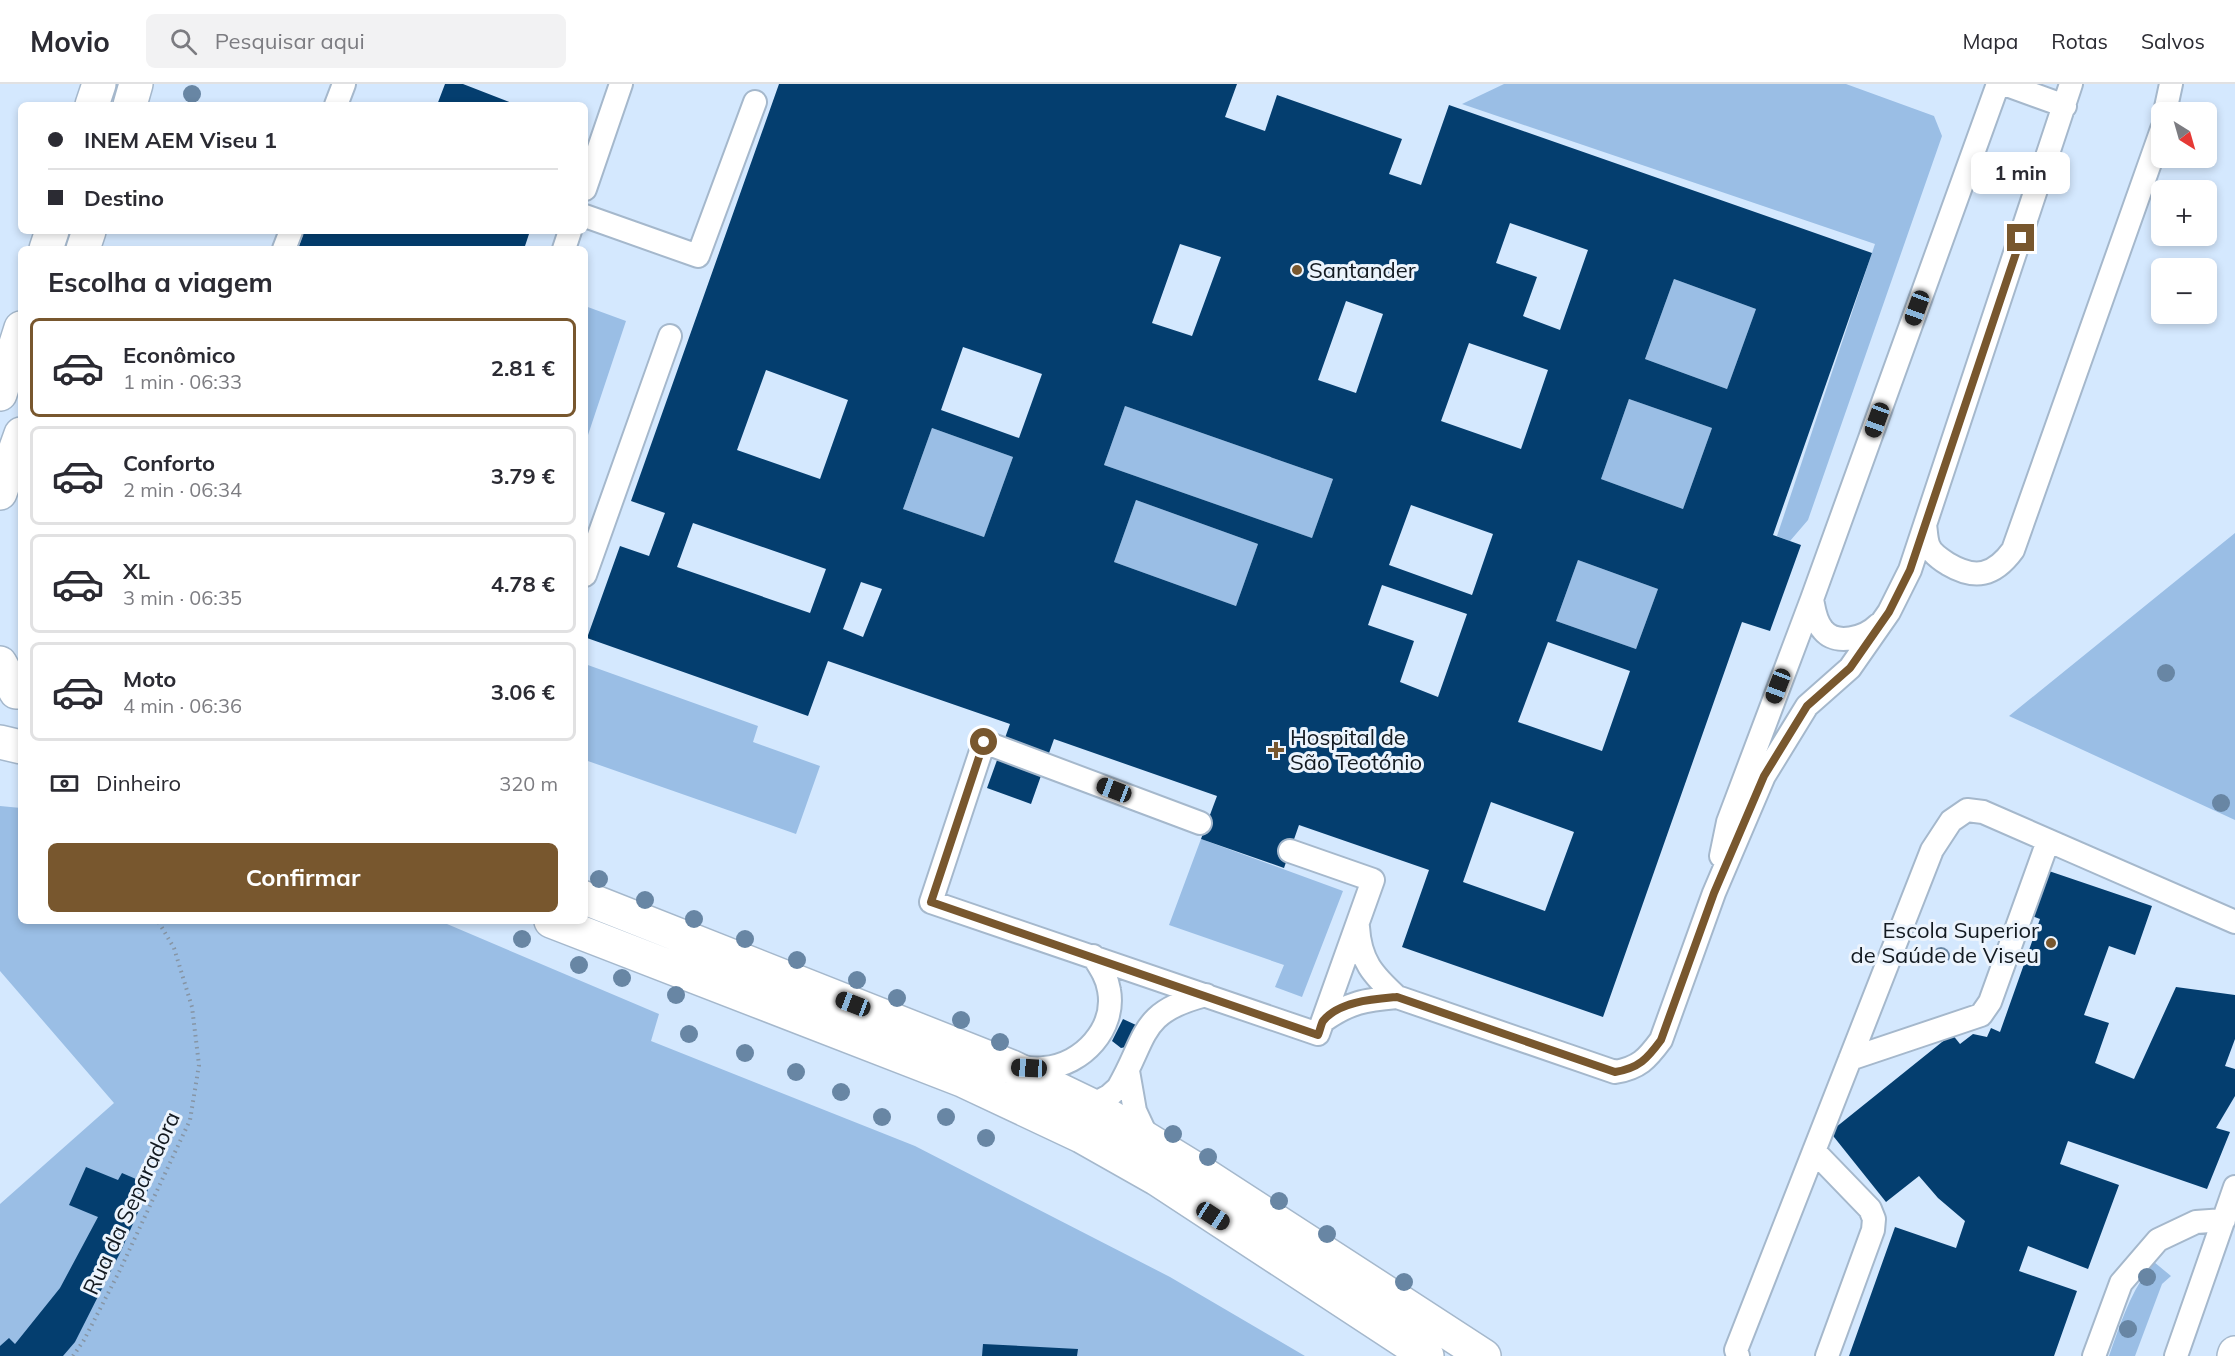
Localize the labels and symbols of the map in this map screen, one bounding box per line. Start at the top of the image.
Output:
north arrow [2151,102,2217,168]
callout: 1 min [1972,151,2070,193]
route end [2007,224,2034,251]
place label: Santander [1309,256,1416,284]
marker: Santander [1290,263,1304,277]
car [1902,288,1932,328]
car [1862,400,1892,440]
car [1763,666,1793,706]
place label: Hospital de São Teotónio [1290,723,1422,776]
route start [970,728,997,755]
marker: Hospital de São Teotónio [1267,741,1285,759]
car [1094,775,1134,805]
place label: Escola Superior de Saúde de Viseu [1851,916,2039,969]
marker: Escola Superior de Saúde de Viseu [2044,936,2058,950]
car [833,989,873,1019]
car [1011,1058,1047,1078]
street label: Rua da Separadora [76,1107,186,1299]
car [1193,1199,1233,1233]

